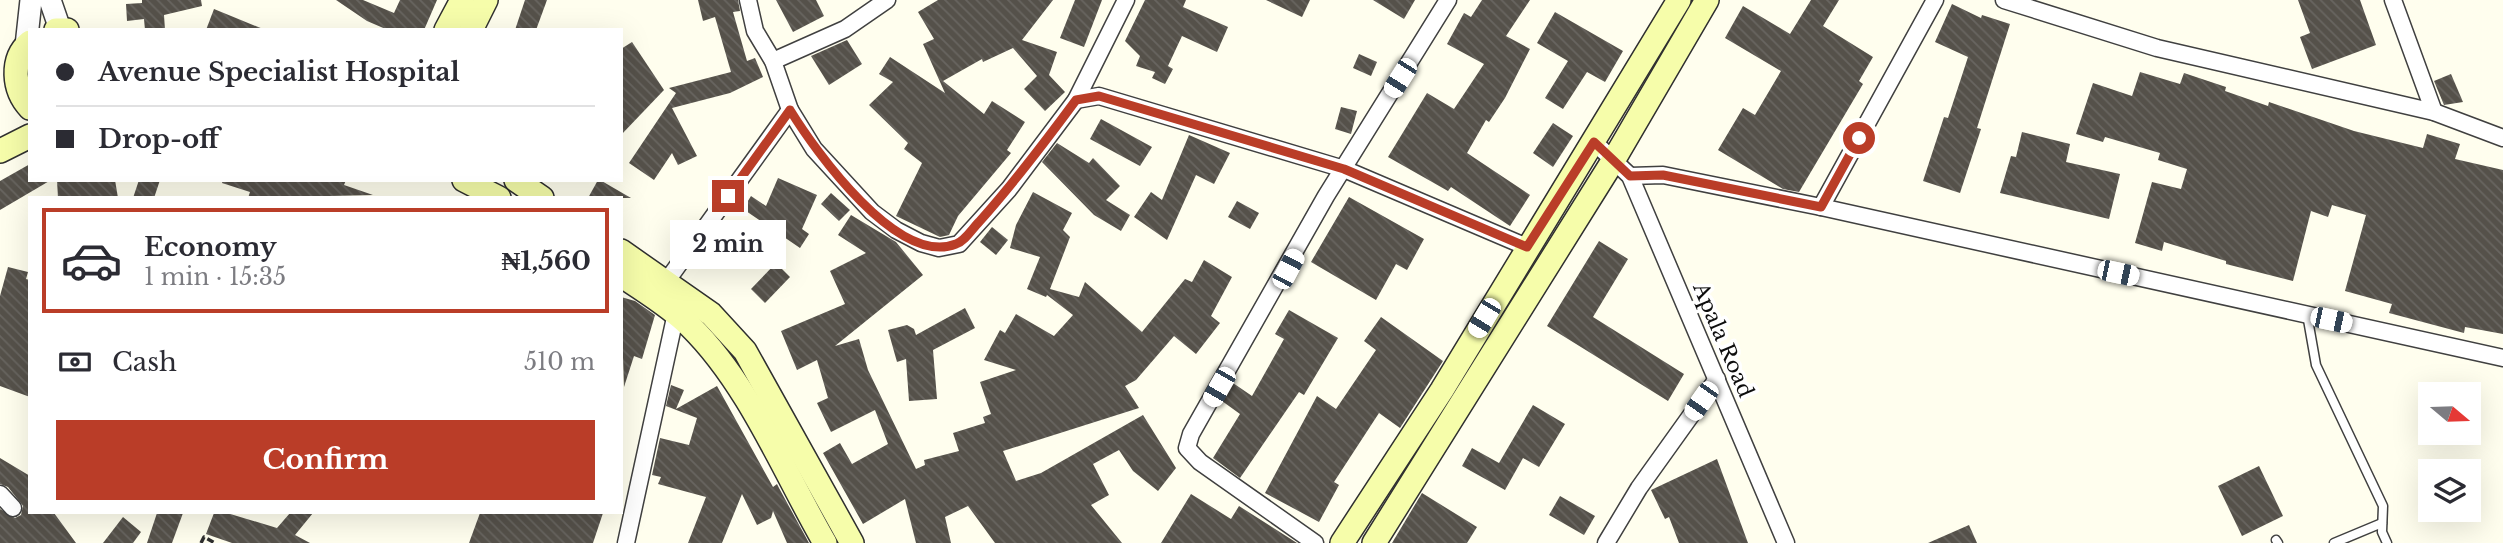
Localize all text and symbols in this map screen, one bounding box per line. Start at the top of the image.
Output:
car [1380,55,1421,101]
text: Avenue Specialist Hospital [98,56,460,88]
route start [1843,122,1875,154]
text: Drop-off [98,123,219,155]
route end [712,180,744,212]
callout: 2 min [670,220,786,270]
icon: car [60,229,123,292]
text: 2 min [692,230,764,258]
text: Economy [144,231,277,263]
text: ₦1,560 [501,245,591,277]
car [1269,246,1308,292]
car [2096,258,2141,288]
text: 1 min · 15:35 [144,263,286,291]
street label: Apala Road [1687,278,1759,401]
car [1465,295,1504,341]
car [2309,305,2354,335]
icon: cash [56,343,94,381]
text: Cash [112,346,177,378]
text: 510 m [524,348,595,376]
car [1200,364,1239,410]
car [1681,378,1722,424]
north arrow [2418,382,2482,444]
map controls [2418,382,2481,522]
button: Confirm [56,420,595,500]
button: layers [2418,459,2481,522]

